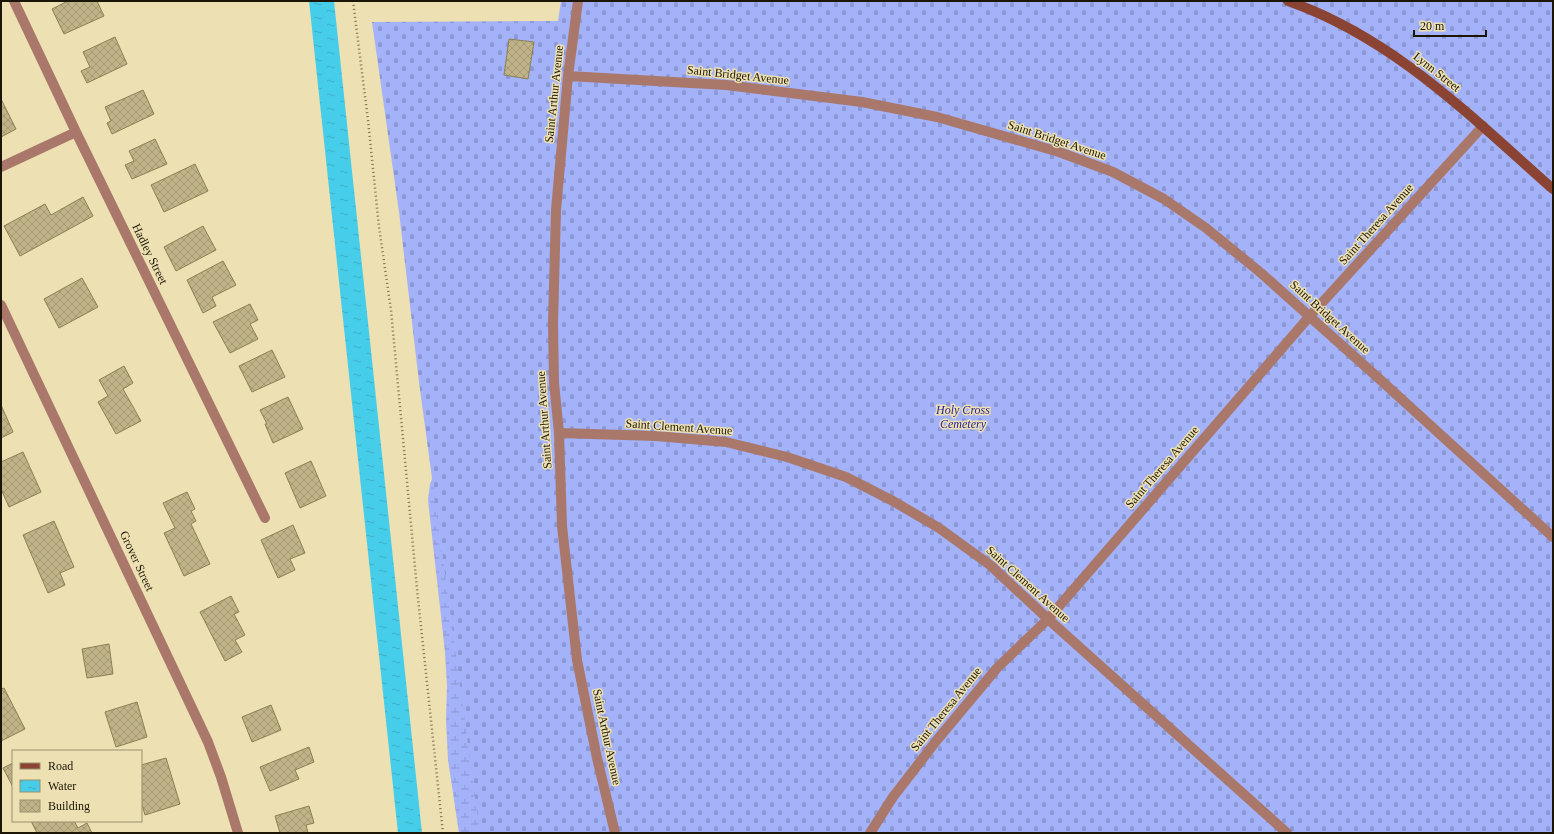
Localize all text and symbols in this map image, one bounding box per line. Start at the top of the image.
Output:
scale bar [1414,12,1486,38]
text: 20 m [1420,19,1445,33]
street label: Saint Arthur Avenue [542,45,566,143]
street label: Lynn Street [1411,49,1464,95]
street label: Saint Bridget Avenue [686,63,790,87]
street label: Saint Bridget Avenue [1006,118,1108,162]
street label: Saint Theresa Avenue [1336,181,1416,267]
street label: Hadley Street [129,221,171,287]
street label: Saint Bridget Avenue [1287,278,1373,356]
street label: Saint Arthur Avenue [534,371,554,469]
park label: Holy Cross Cemetery [935,403,990,431]
street label: Saint Clement Avenue [625,416,733,438]
street label: Saint Theresa Avenue [1123,423,1201,511]
street label: Grover Street [117,529,157,594]
street label: Saint Clement Avenue [984,543,1072,625]
street label: Saint Theresa Avenue [908,664,984,754]
street label: Saint Arthur Avenue [590,688,624,786]
legend [12,750,142,822]
text: Road [48,759,73,773]
text: Water [48,779,76,793]
text: Building [48,799,90,813]

